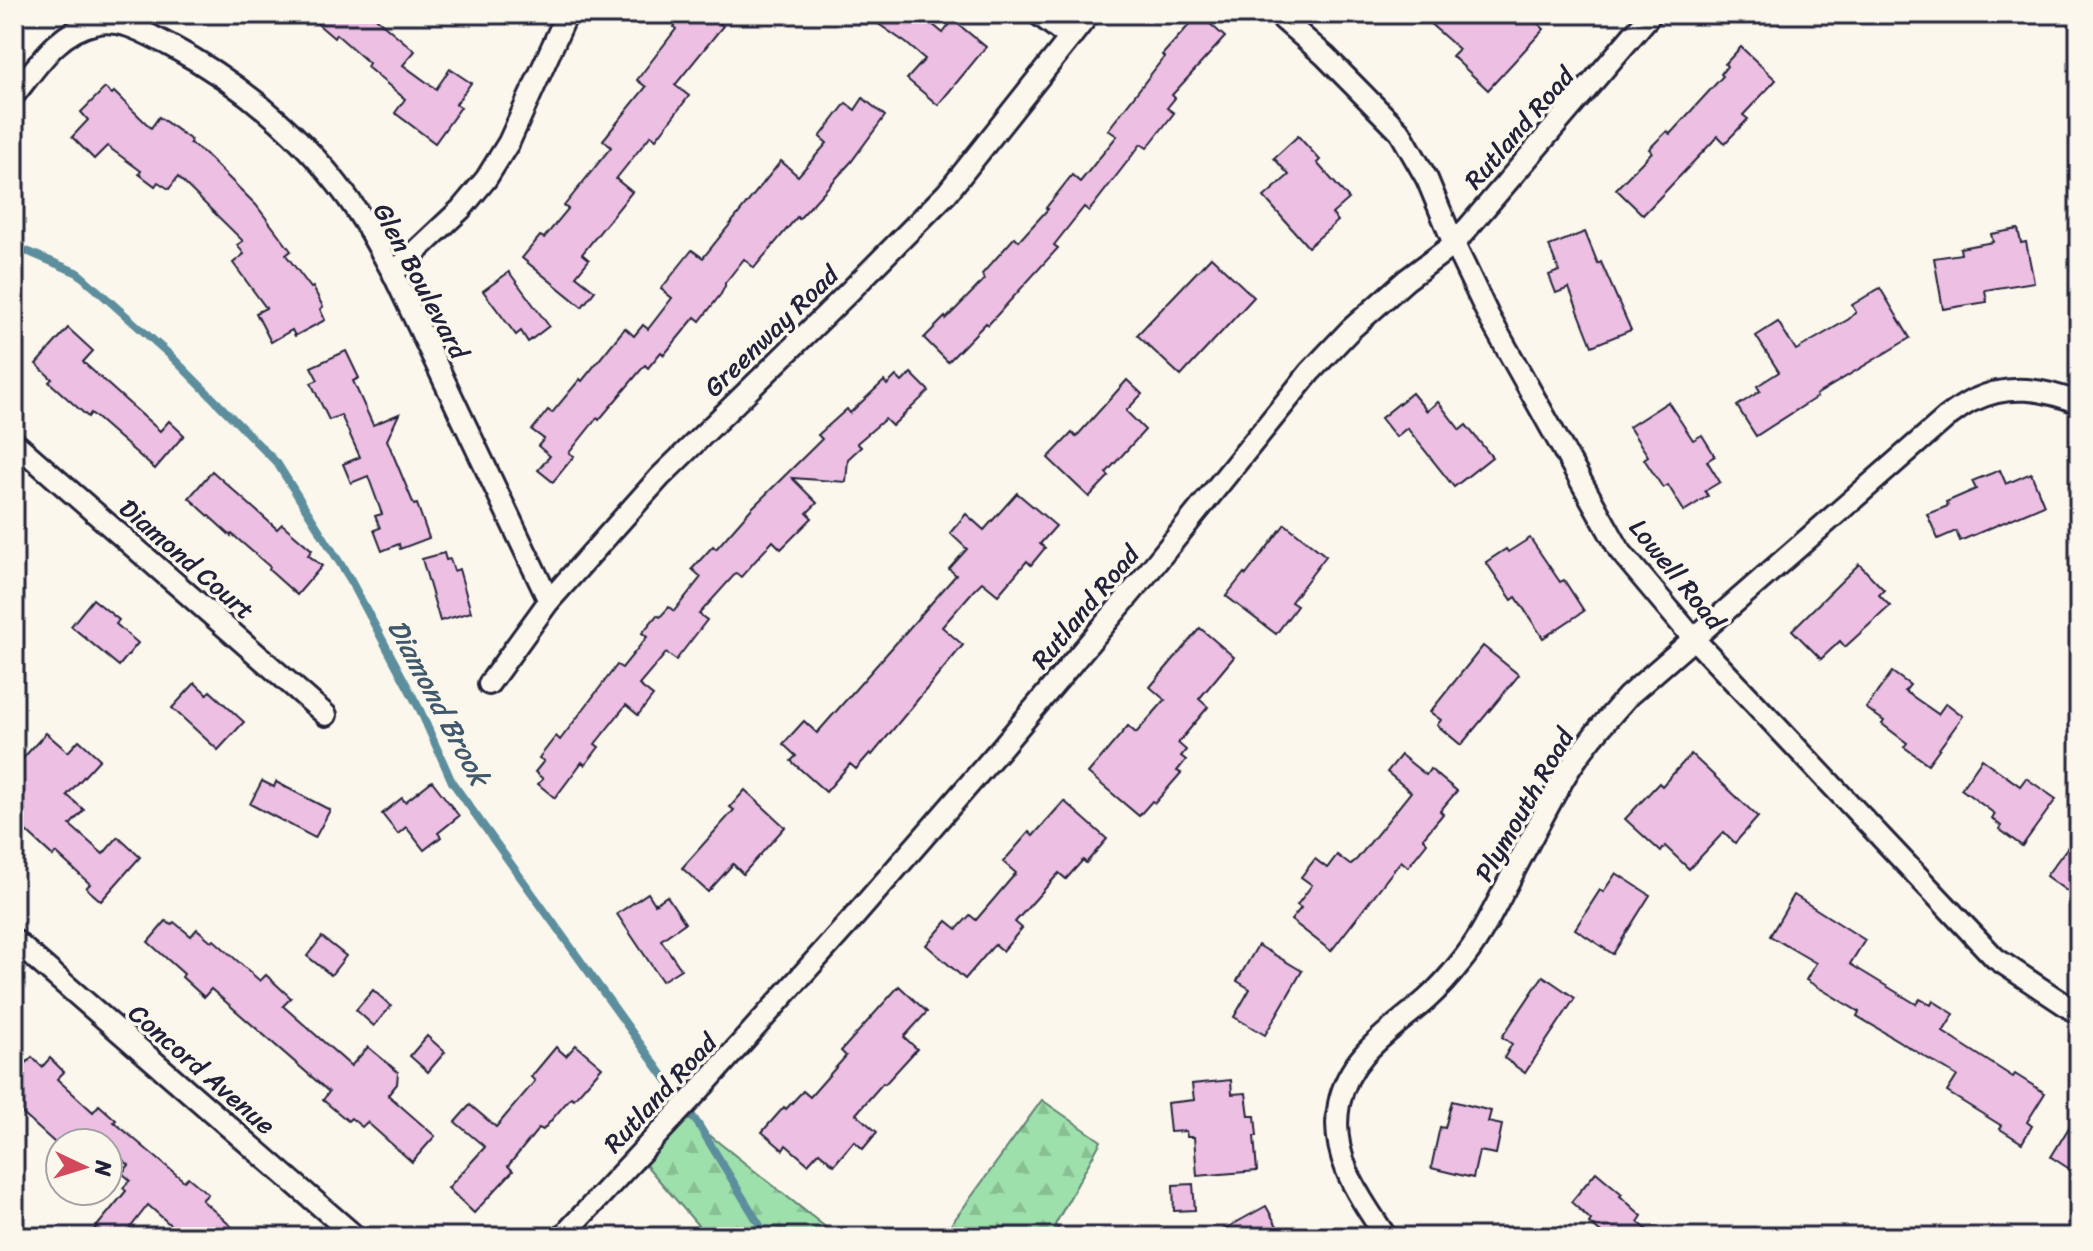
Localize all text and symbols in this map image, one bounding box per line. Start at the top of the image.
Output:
street label: Rutland Road [1452,54,1588,200]
street label: Glen Boulevard [360,194,483,370]
street label: Greenway Road [692,252,851,408]
street label: Diamond Court [108,486,266,632]
street label: Lowell Road [1617,508,1738,642]
street label: Rutland Road [1019,532,1153,680]
water label: Diamond Brook [374,610,505,797]
street label: Plymouth Road [1461,717,1588,891]
street label: Concord Avenue [118,991,286,1147]
street label: Rutland Road [592,1020,730,1164]
north arrow [44,1127,124,1207]
text: N [83,1158,124,1178]

